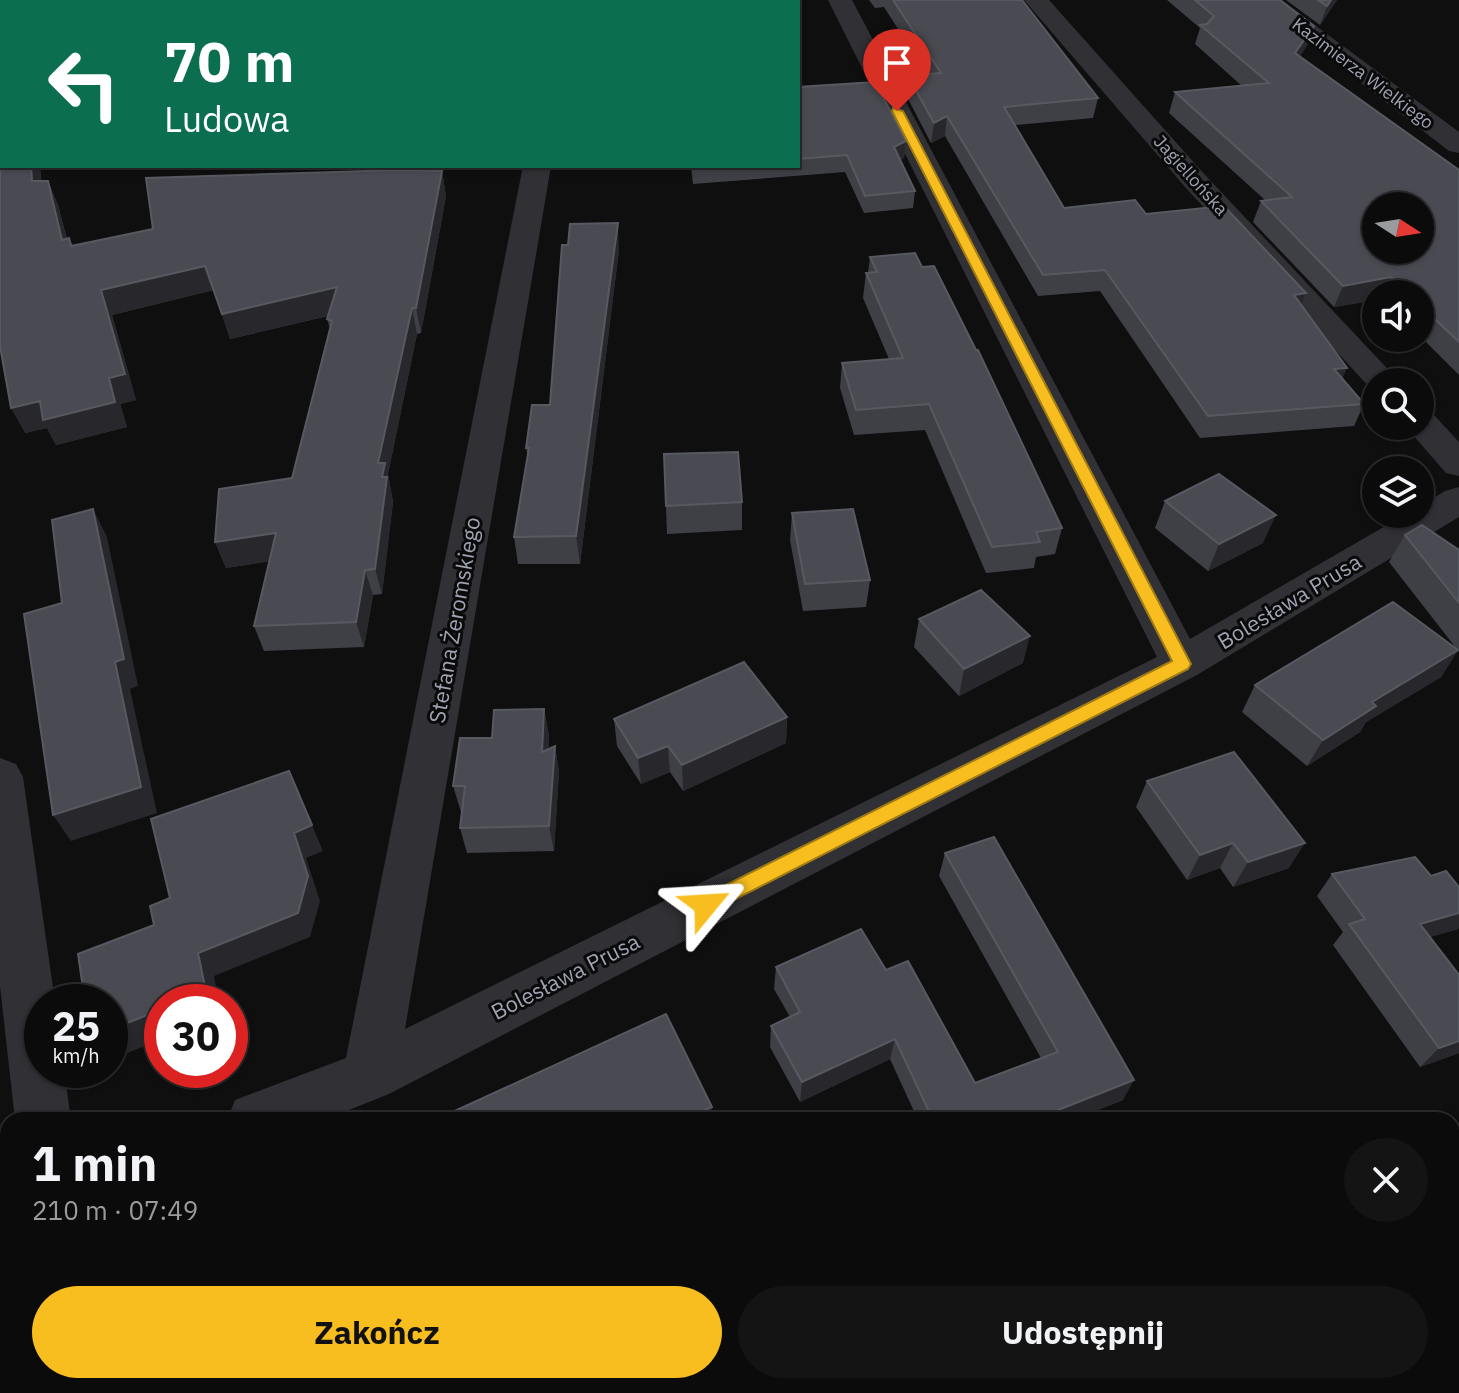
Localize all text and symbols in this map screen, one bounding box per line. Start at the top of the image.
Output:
street label: Kazimierza Wielkiego [1288,12,1438,134]
text: 70 m [164,25,294,97]
pin [863,29,931,111]
icon: left [32,32,136,136]
icon: arrive [875,41,919,85]
text: Ludowa [164,95,290,142]
street label: Jagiellońska [1149,130,1233,220]
north arrow [1362,192,1434,264]
map controls [1362,192,1434,528]
button: sound [1362,280,1434,352]
button: search [1362,368,1434,440]
button: layers [1362,456,1434,528]
street label: Stefana Żeromskiego [422,515,486,725]
street label: Bolesława Prusa [1212,546,1367,655]
position arrow [664,863,748,947]
street label: Bolesława Prusa [486,926,644,1026]
speed limit sign: 30 [144,984,248,1088]
text: 25 [52,1000,100,1052]
text: km/h [52,1042,100,1069]
text: 1 min [32,1132,157,1194]
button: close [1344,1138,1428,1222]
text: 210 m · 07:49 [32,1193,198,1227]
button: Zakończ [32,1286,722,1378]
button: Udostępnij [738,1286,1428,1378]

